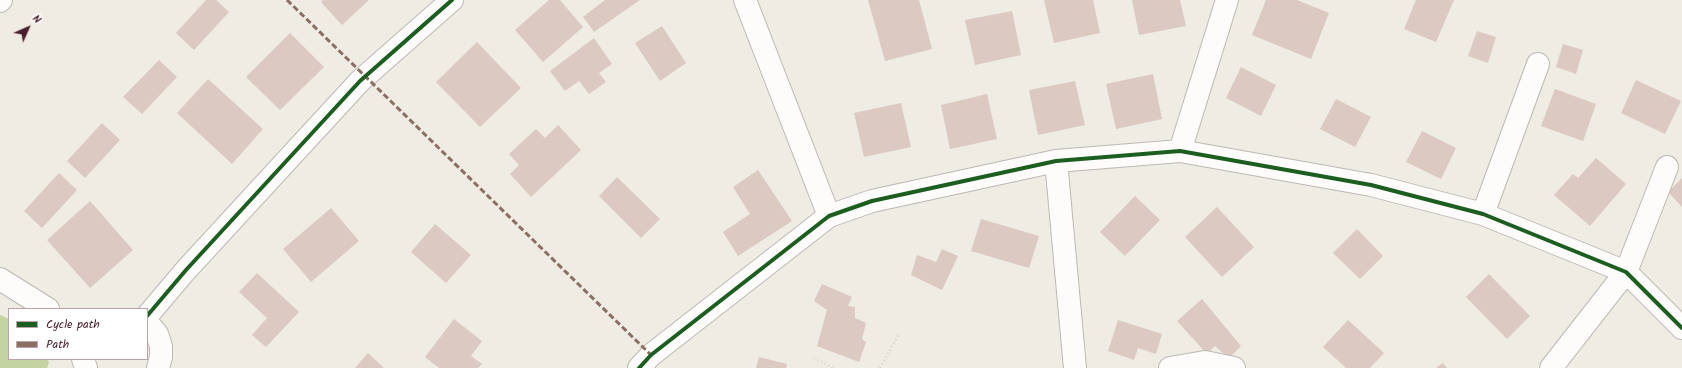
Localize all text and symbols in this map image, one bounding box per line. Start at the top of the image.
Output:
north arrow [8,8,48,48]
text: N [28,11,45,28]
legend [8,308,148,360]
text: Cycle path [46,315,100,334]
text: Path [46,335,69,354]

